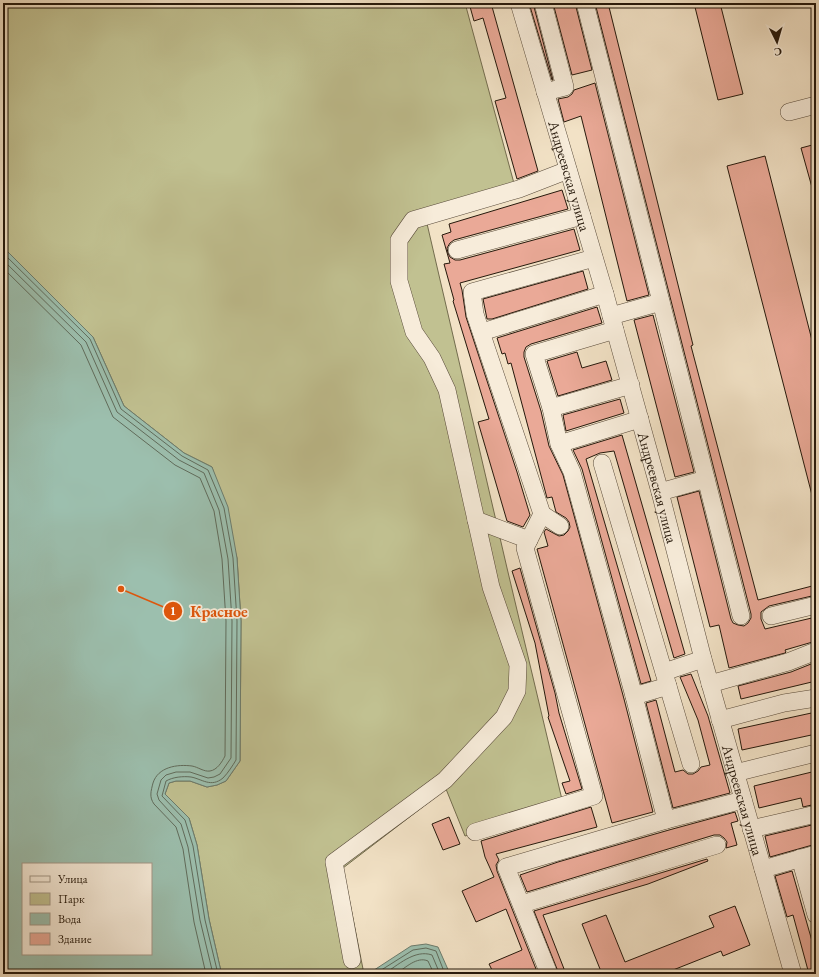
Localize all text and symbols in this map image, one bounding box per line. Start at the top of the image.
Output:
north arrow [757,22,797,62]
text: С [773,45,782,59]
street label: Андреевская улица [544,117,595,233]
street label: Андреевская улица [634,429,682,545]
callout: Красное [163,597,256,625]
text: Красное [190,601,248,622]
text: 1 [170,603,176,619]
street label: Андреевская улица [718,741,768,858]
legend [22,863,152,955]
text: Улица [57,871,88,887]
text: Парк [58,891,85,907]
text: Вода [58,911,81,927]
text: Здание [58,931,92,947]

